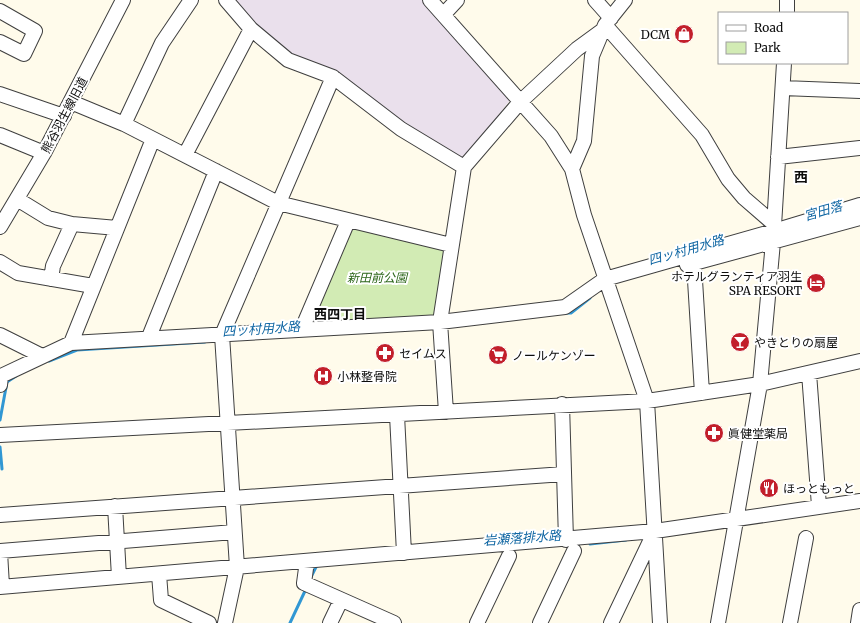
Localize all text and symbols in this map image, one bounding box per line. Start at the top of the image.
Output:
legend [718,12,848,64]
text: Road [754,20,783,35]
shop icon: DCM [673,23,695,45]
place label: DCM [641,27,670,42]
text: Park [754,40,781,55]
street label: 熊谷羽生線旧道 [38,74,90,156]
district label: 西 [794,168,808,186]
water label: 宮田落 [802,197,846,225]
water label: 四ッ村用水路 [646,231,727,269]
place label: ホテルグランティア羽生 SPA RESORT [671,269,803,298]
park label: 新田前公園 [347,270,409,285]
hotel icon: ホテルグランティア羽生 SPA RESORT [805,272,827,294]
district label: 西四丁目 [314,306,366,323]
water label: 四ッ村用水路 [221,318,301,340]
bar icon: やきとりの扇屋 [729,331,751,353]
place label: やきとりの扇屋 [754,335,838,350]
pharmacy icon: セイムス [374,342,396,364]
supermarket icon: ノールケンゾー [487,344,509,366]
place label: セイムス [399,346,447,361]
place label: ノールケンゾー [512,348,596,363]
hospital icon: 小林整骨院 [312,365,334,387]
place label: 小林整骨院 [337,369,397,384]
pharmacy icon: 眞健堂薬局 [703,422,725,444]
place label: 眞健堂薬局 [728,426,788,441]
restaurant icon: ほっともっと [758,477,780,499]
place label: ほっともっと [783,481,855,496]
water label: 岩瀬落排水路 [482,527,562,549]

